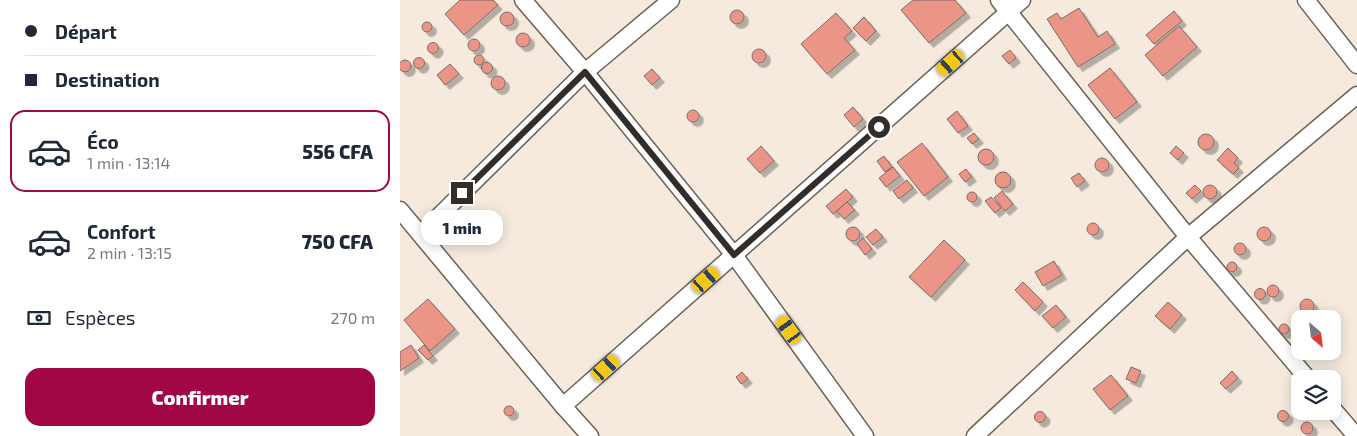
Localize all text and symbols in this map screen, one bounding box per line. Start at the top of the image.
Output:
text: Départ [55,20,117,43]
car [934,47,967,79]
text: Destination [55,68,160,91]
route start [868,116,890,138]
icon: car [27,129,72,174]
text: Éco [87,130,119,153]
text: 556 CFA [302,140,373,163]
text: 1 min · 13:14 [87,153,170,172]
route end [451,182,473,204]
callout: 1 min [421,210,503,246]
text: 1 min [442,218,482,237]
icon: car [27,219,72,264]
text: Confort [87,220,155,243]
text: 750 CFA [302,230,373,253]
text: 2 min · 13:15 [87,243,172,262]
car [689,264,722,296]
icon: cash [25,304,53,332]
text: Espèces [65,306,136,329]
text: 270 m [331,308,375,327]
north arrow [1291,310,1341,360]
map controls [1291,310,1341,420]
car [774,313,803,347]
car [589,352,622,384]
button: Confirmer [25,368,375,426]
button: layers [1291,370,1341,420]

